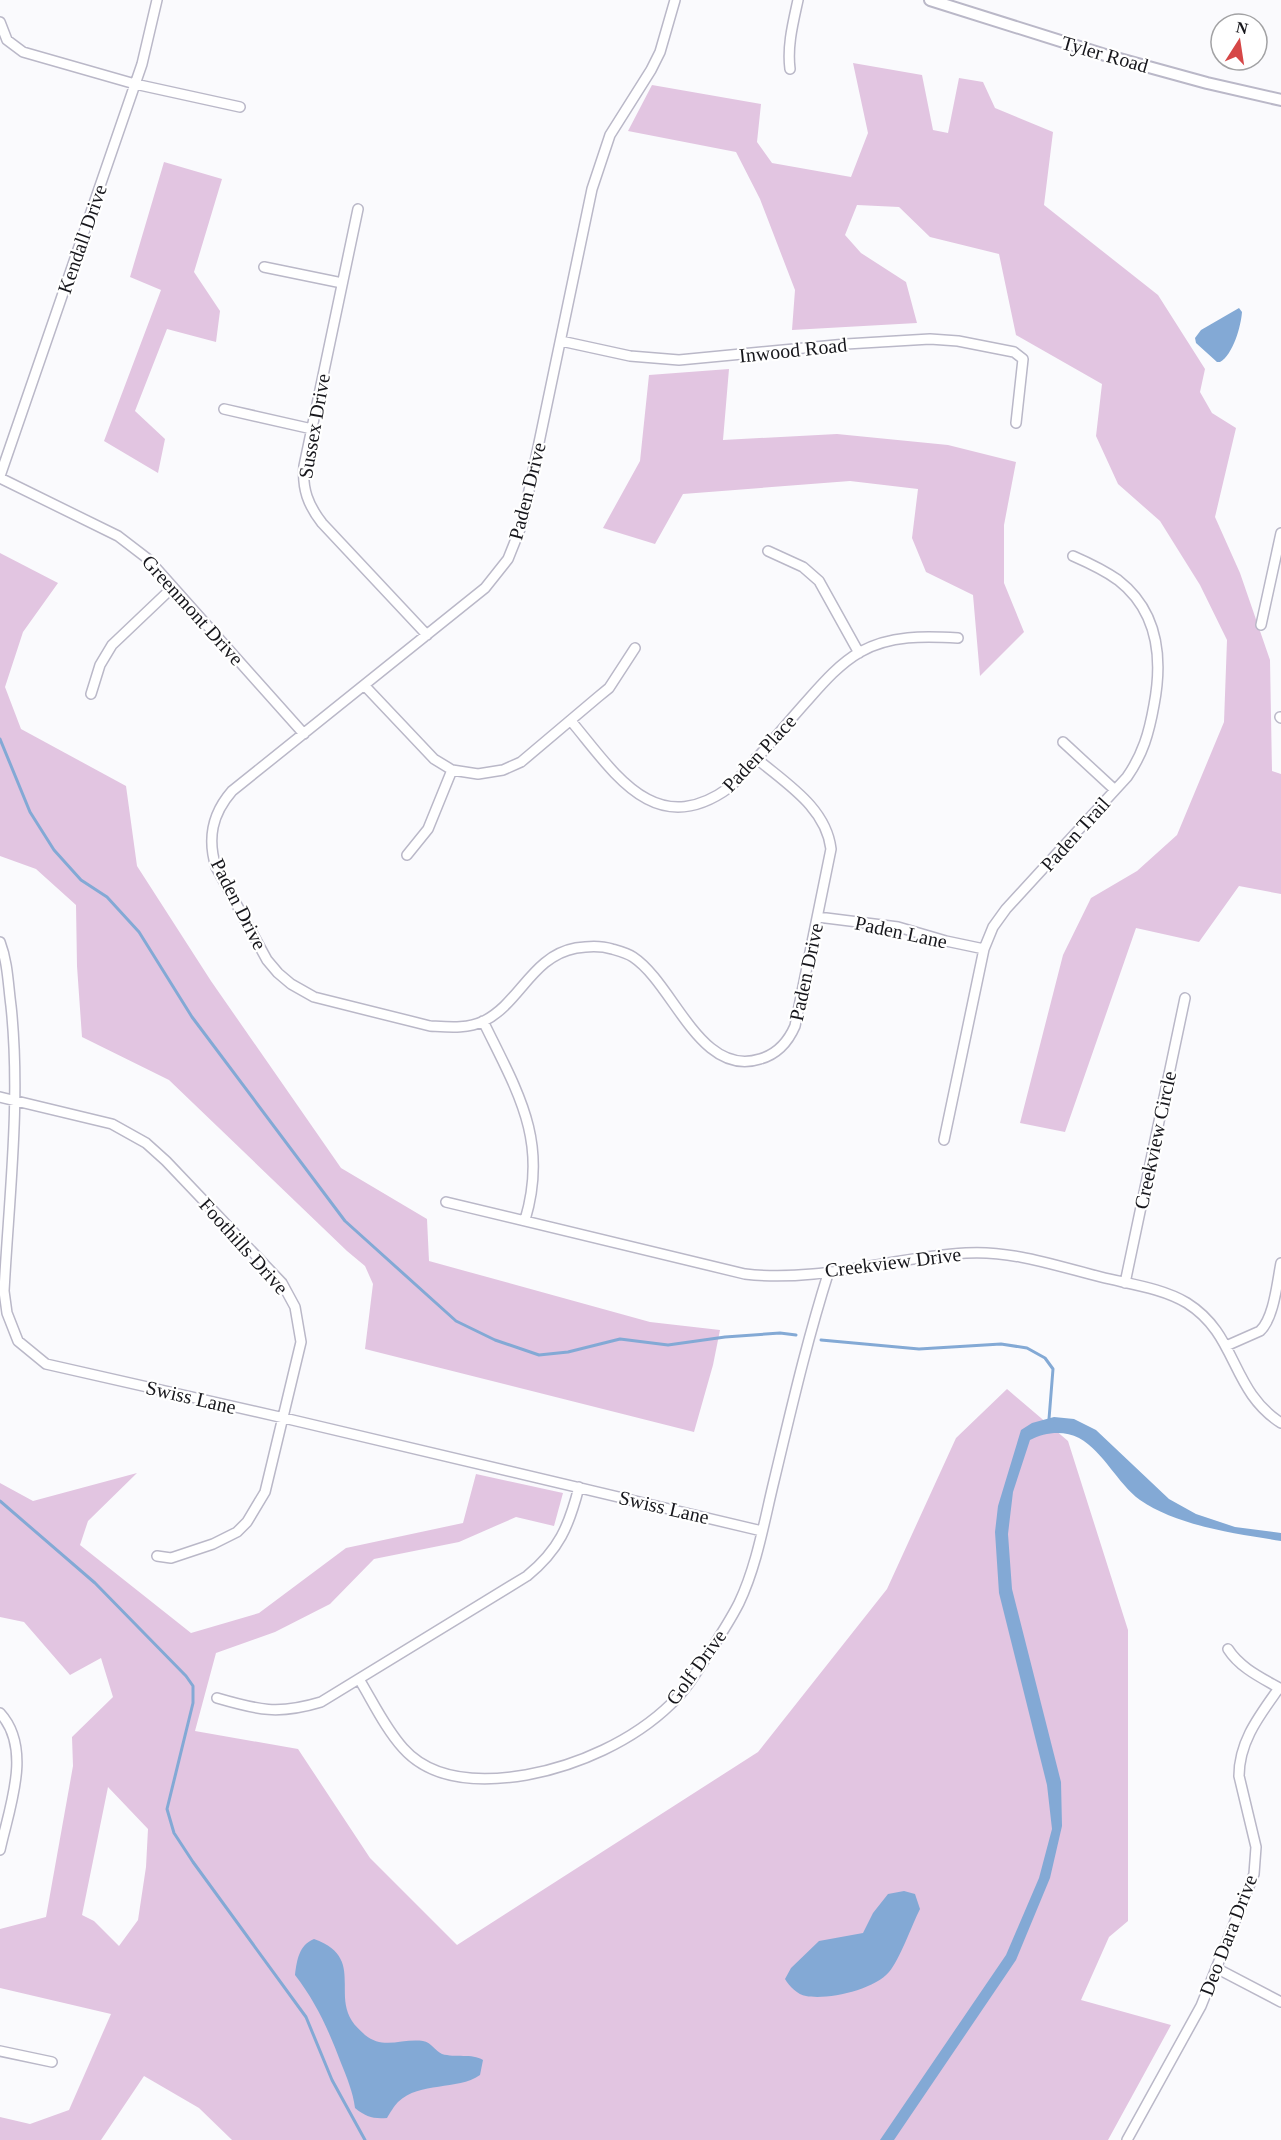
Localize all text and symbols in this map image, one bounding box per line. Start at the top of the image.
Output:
north arrow [1209,12,1269,72]
text: N [1235,18,1250,37]
street label: Tyler Road [1059,31,1151,78]
street label: Kendall Drive [53,181,111,296]
street label: Inwood Road [738,333,848,367]
street label: Sussex Drive [294,372,334,480]
street label: Paden Drive [504,440,550,542]
street label: Greenmont Drive [138,550,248,670]
street label: Paden Place [718,710,800,796]
street label: Paden Trail [1036,792,1114,875]
street label: Paden Drive [207,855,271,953]
street label: Paden Lane [853,911,949,953]
street label: Paden Drive [785,921,827,1023]
street label: Creekview Circle [1130,1069,1180,1211]
street label: Foothills Drive [195,1193,293,1299]
street label: Creekview Drive [824,1243,963,1281]
street label: Swiss Lane [144,1376,238,1418]
street label: Swiss Lane [617,1486,711,1528]
street label: Golf Drive [661,1625,731,1709]
street label: Deo Dara Drive [1195,1871,1261,1999]

